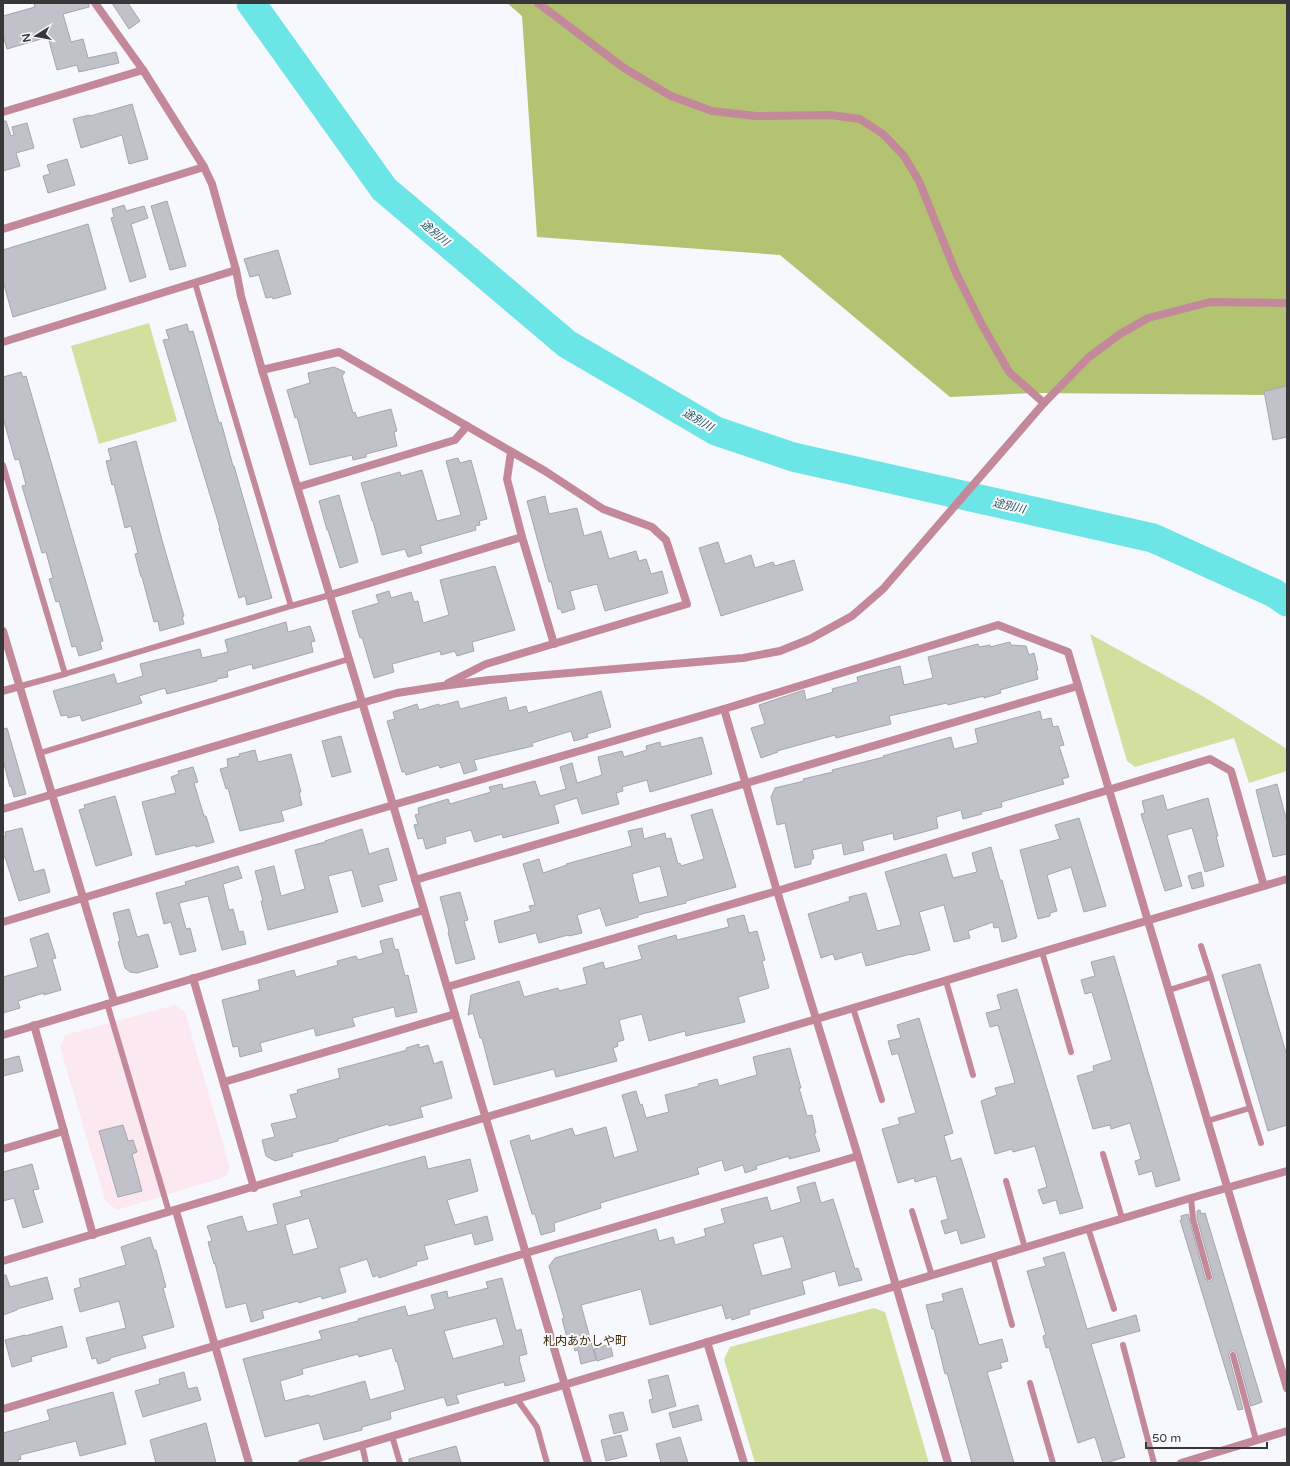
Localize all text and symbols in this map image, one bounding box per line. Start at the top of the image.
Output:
north arrow [16,16,56,56]
text: N [19,32,34,43]
water label: 途別川 [418,217,453,249]
water label: 途別川 [680,406,716,434]
water label: 途別川 [991,496,1028,516]
district label: 札内あかしや町 [543,1334,627,1348]
scale bar [1146,1424,1267,1450]
text: 50 m [1152,1431,1181,1445]

